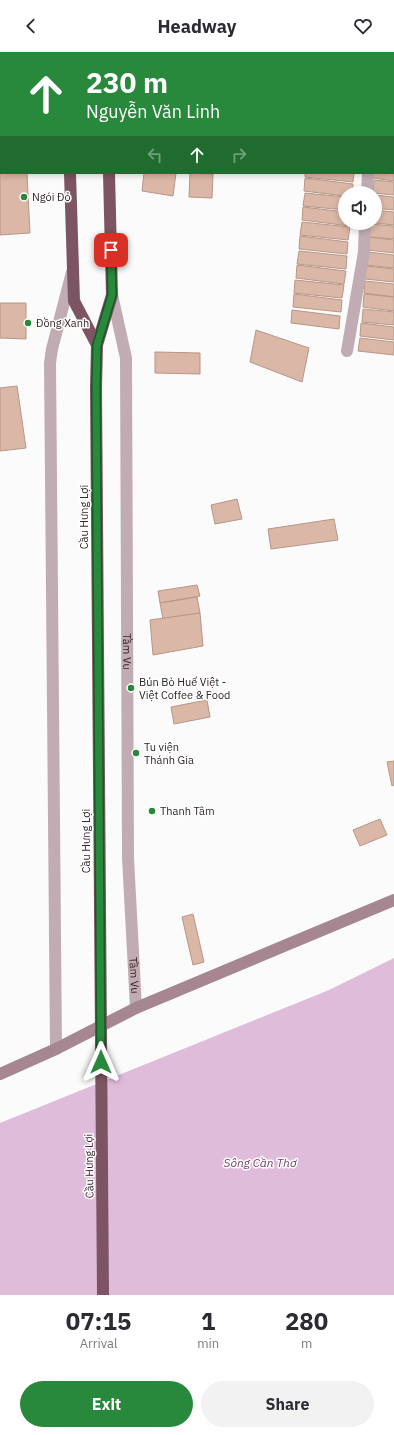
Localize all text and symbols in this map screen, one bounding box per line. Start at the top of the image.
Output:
icon: back [20,15,42,37]
text: Headway [158,15,236,38]
icon: heart [352,15,374,37]
text: 230 m [86,64,168,101]
icon: ahead [20,68,72,120]
text: Nguyễn Văn Linh [86,100,220,123]
icon: left [144,144,166,166]
icon: ahead [186,144,208,166]
icon: right [228,144,250,166]
map controls [338,186,382,230]
button: sound [338,186,382,230]
place label: Ngói Đỏ [32,190,71,204]
marker: Ngói Đỏ [19,192,29,202]
pin [94,233,128,267]
icon: arrive [100,239,122,261]
place label: Đồng Xanh [36,316,89,330]
marker: Đồng Xanh [23,318,33,328]
street label: Cầu Hưng Lợi [77,485,91,549]
street label: Tầm Vu [120,633,134,670]
place label: Bún Bò Huế Việt - Việt Coffee & Food [139,675,230,702]
marker: Bún Bò Huế Việt - Việt Coffee & Food [126,683,136,693]
place label: Tu viện Thánh Gia [144,740,194,767]
marker: Tu viện Thánh Gia [131,748,141,758]
place label: Thanh Tâm [160,804,215,818]
marker: Thanh Tâm [147,806,157,816]
street label: Cầu Hưng Lợi [79,809,93,873]
street label: Tầm Vu [126,957,142,994]
position arrow [80,1041,122,1083]
street label: Cầu Hưng Lợi [81,1134,97,1198]
water label: Sông Cần Thơ [223,1155,297,1170]
text: 07:15 [66,1305,131,1337]
text: 1 [201,1305,215,1337]
text: 280 [285,1305,328,1337]
text: Arrival [80,1335,118,1352]
text: min [197,1335,219,1352]
text: m [301,1335,312,1352]
button: Exit [20,1381,193,1427]
button: Share [201,1381,374,1427]

